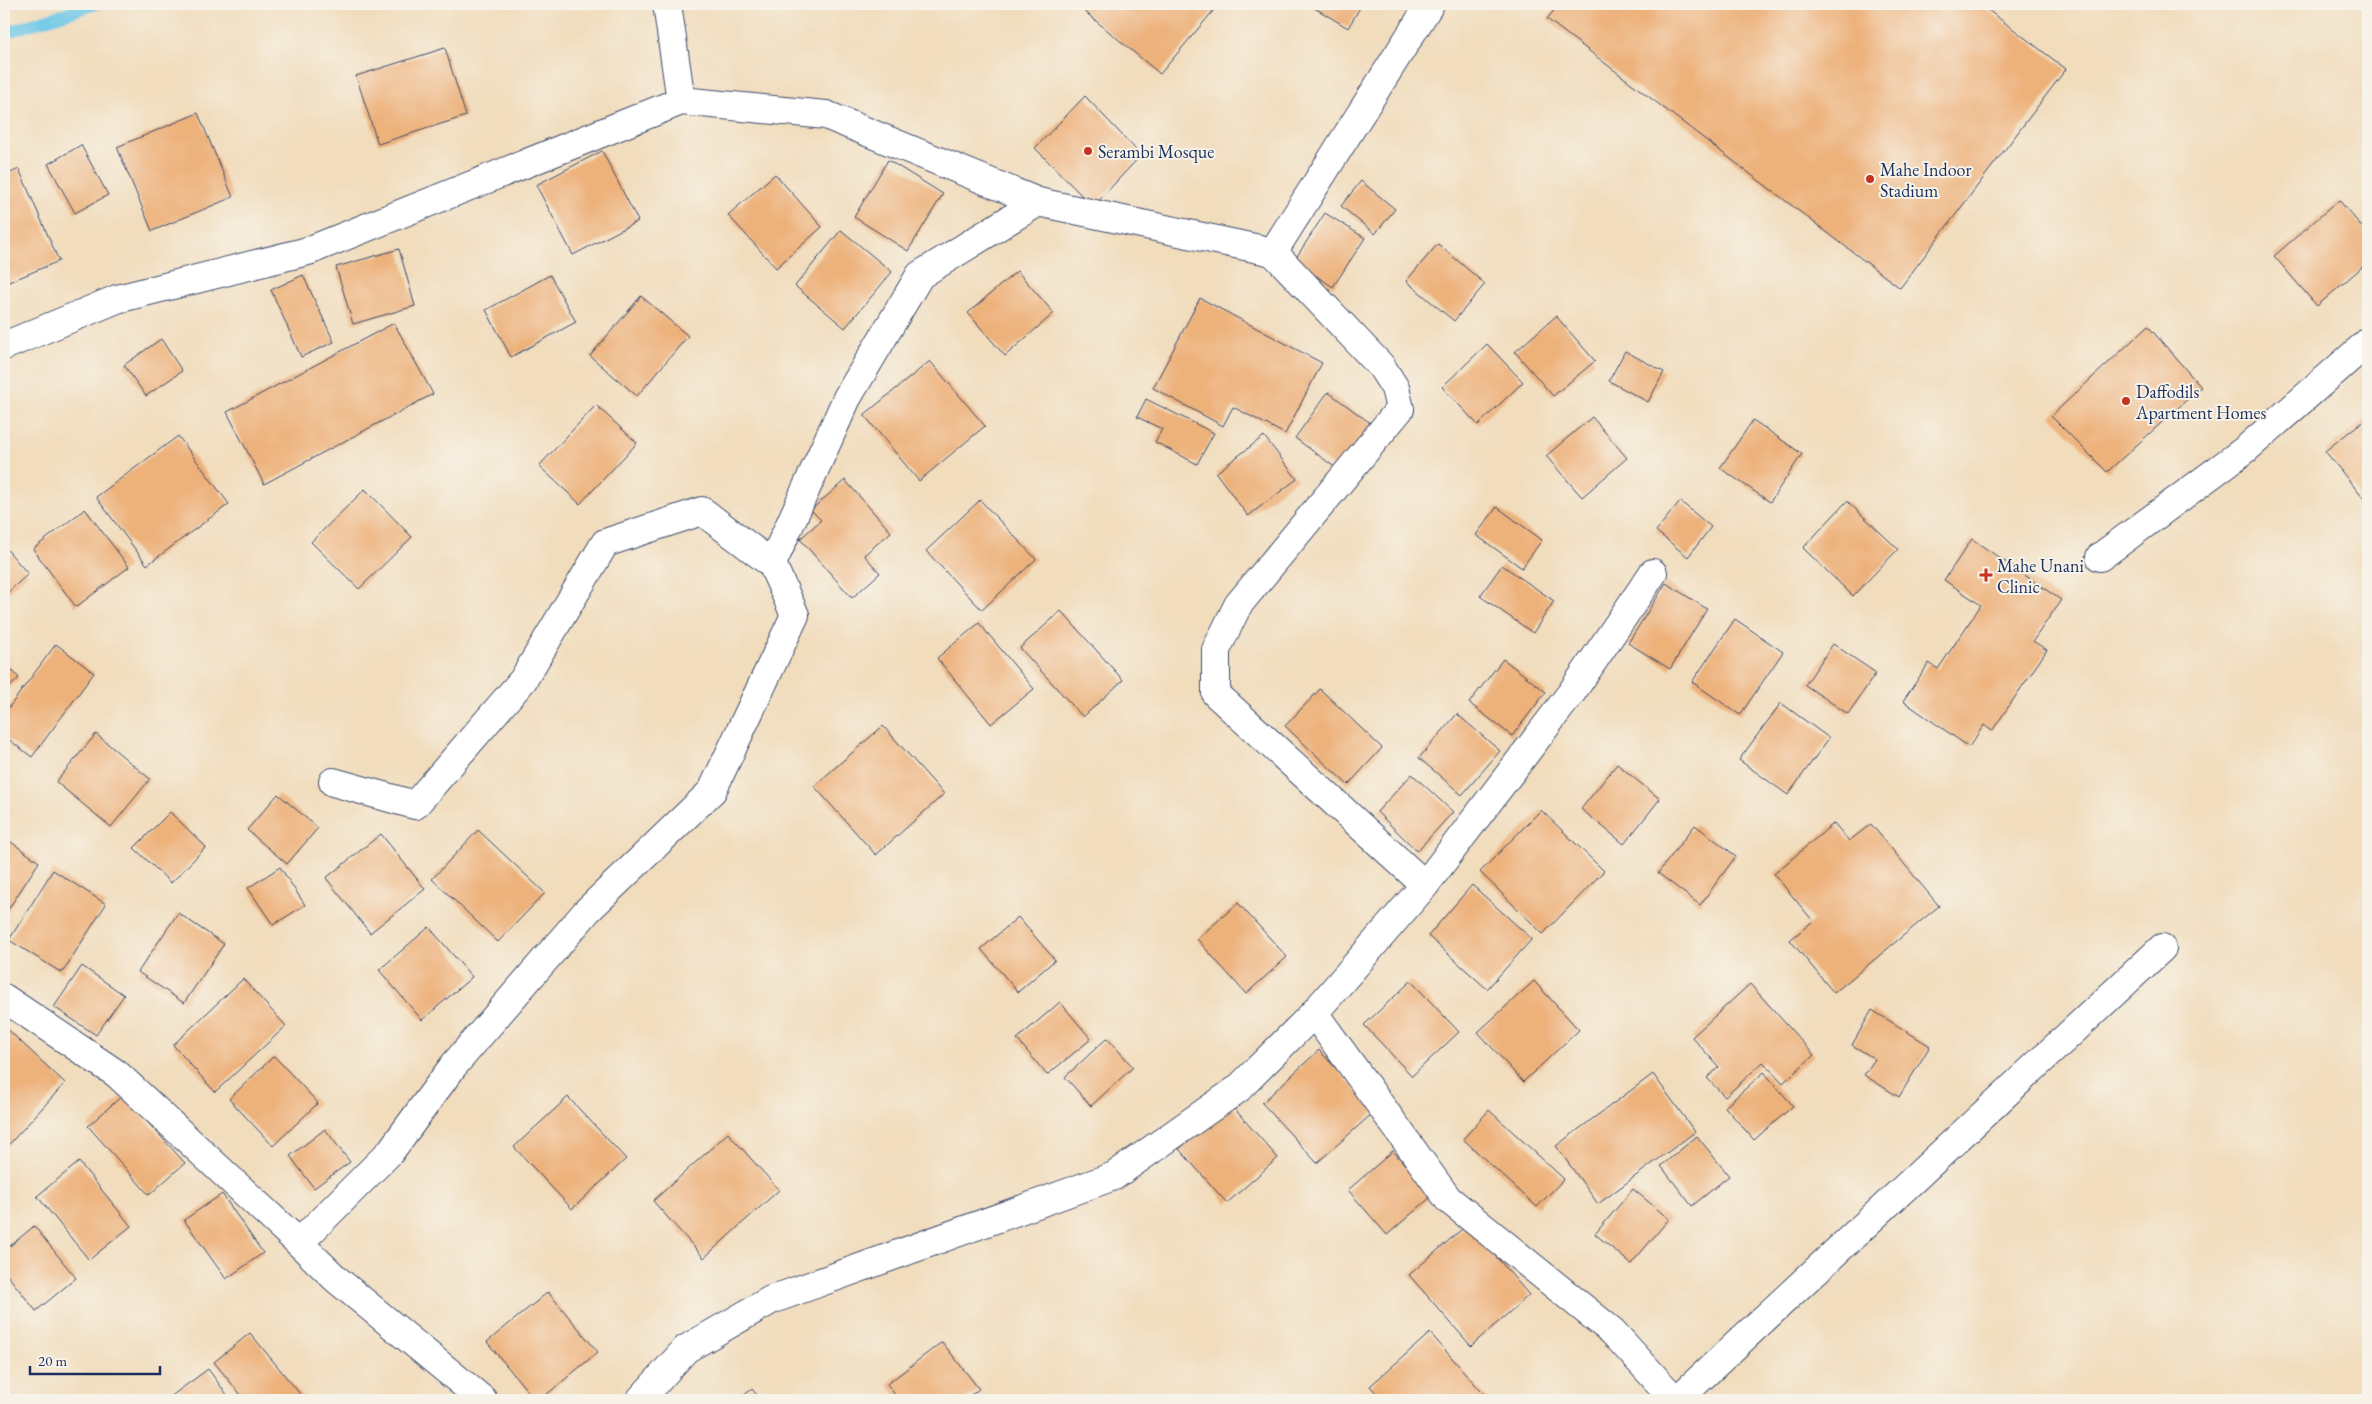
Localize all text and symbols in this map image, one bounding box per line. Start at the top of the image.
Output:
place label: Serambi Mosque [1098,140,1214,163]
marker: Serambi Mosque [1082,145,1094,157]
place label: Mahe Indoor Stadium [1880,158,1972,202]
marker: Mahe Indoor Stadium [1864,173,1876,185]
place label: Daffodils Apartment Homes [2135,380,2267,424]
marker: Daffodils Apartment Homes [2120,395,2132,407]
place label: Mahe Unani Clinic [1997,554,2084,598]
marker: Mahe Unani Clinic [1979,568,1993,582]
scale bar [30,1344,160,1376]
text: 20 m [38,1351,67,1370]

